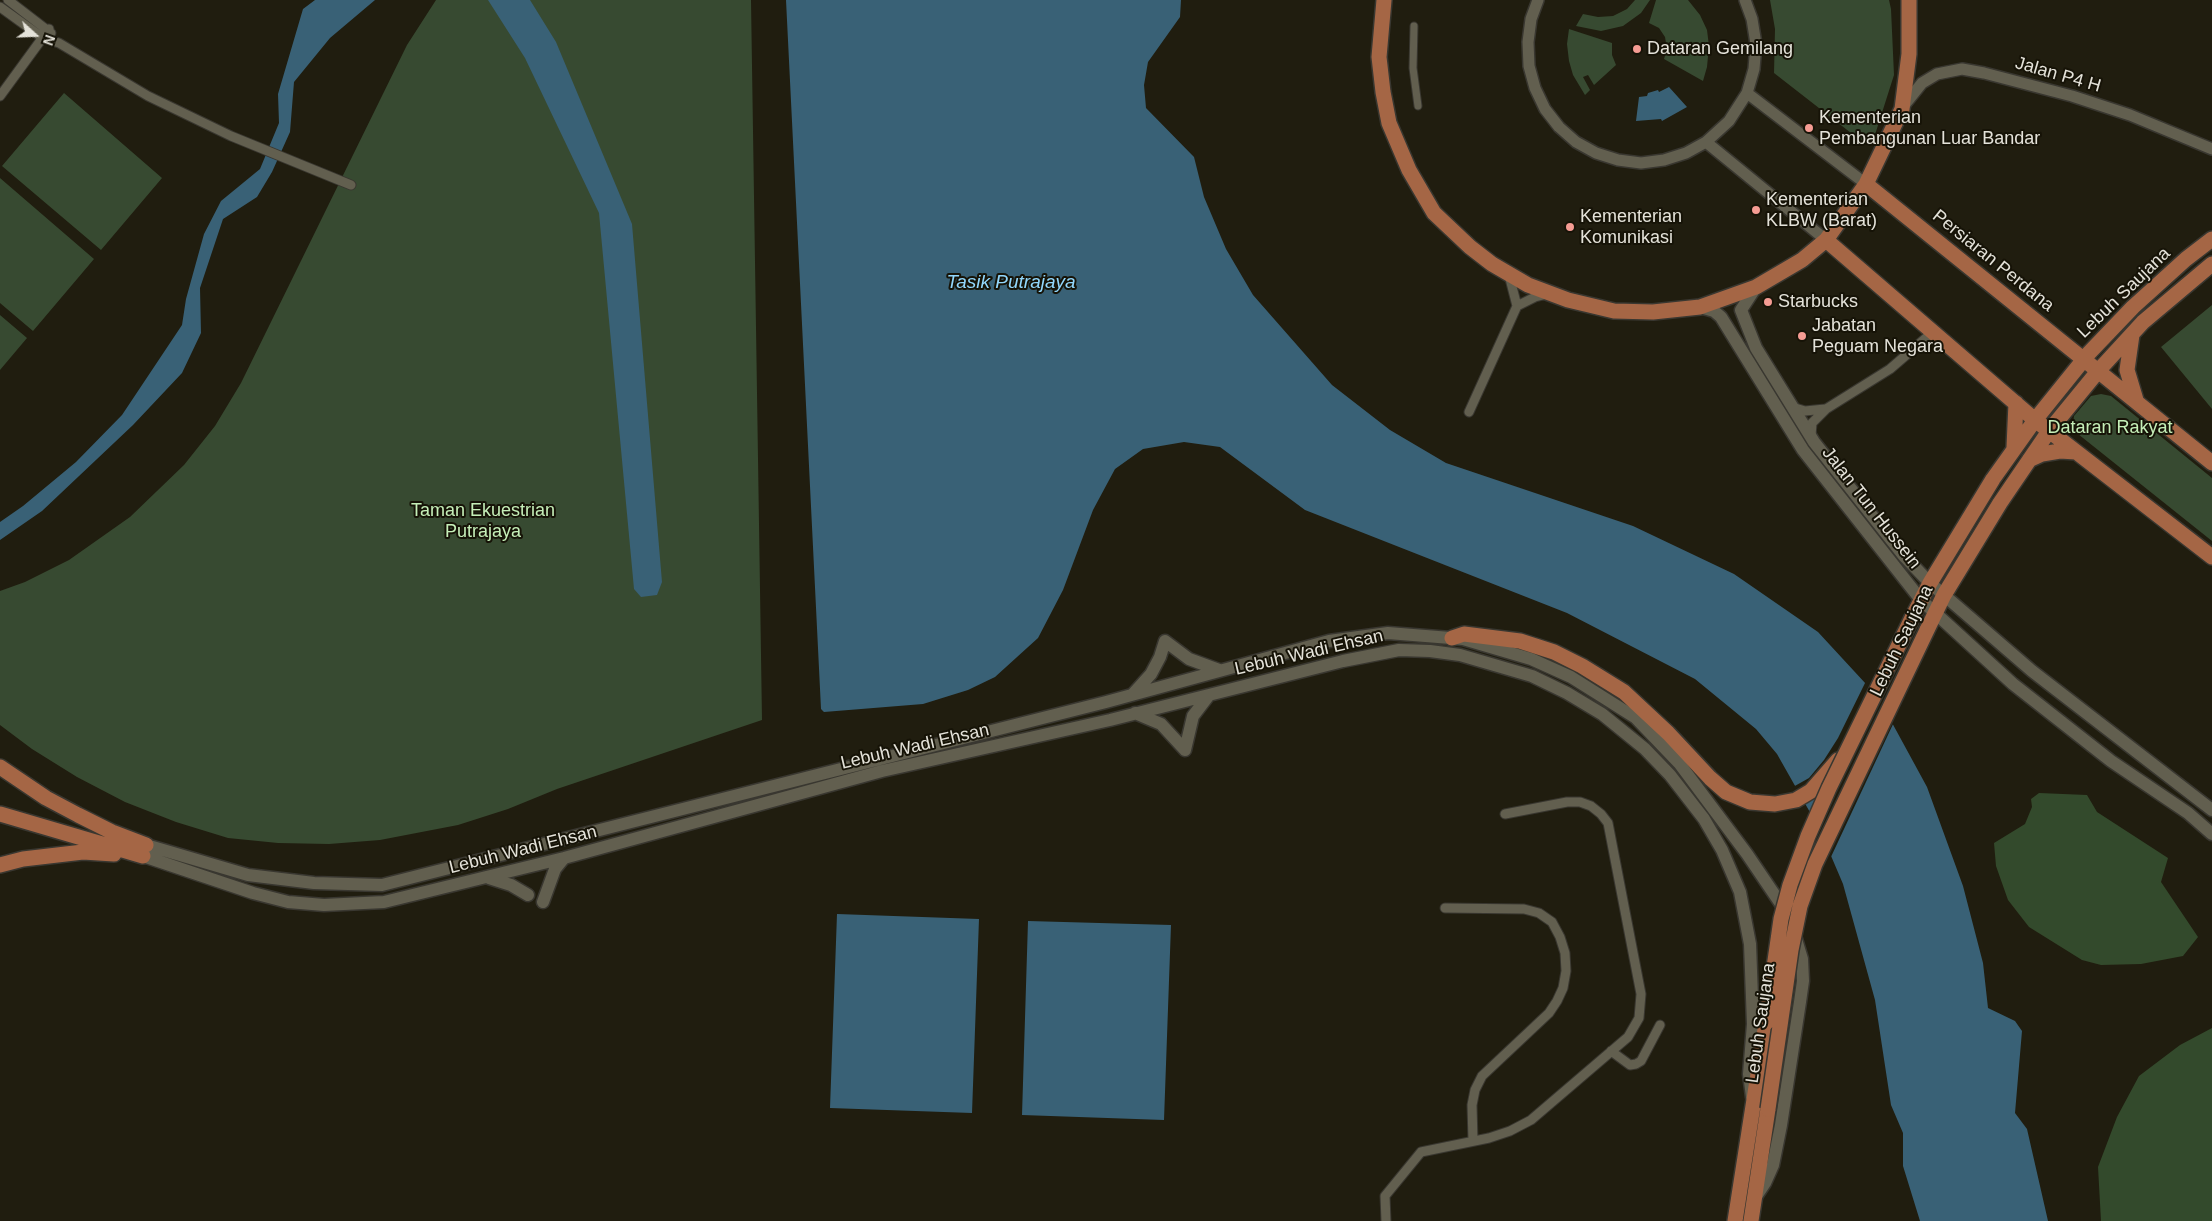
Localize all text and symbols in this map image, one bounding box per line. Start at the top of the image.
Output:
north arrow [10,10,60,60]
text: N [40,33,58,48]
place label: Dataran Gemilang [1647,38,1793,60]
marker: Dataran Gemilang [1631,43,1643,55]
street label: Jalan P4 H [2013,52,2103,98]
place label: Kementerian Pembangunan Luar Bandar [1819,107,2040,150]
marker: Kementerian Pembangunan Luar Bandar [1803,122,1815,134]
place label: Kementerian KLBW (Barat) [1766,189,1877,232]
marker: Kementerian KLBW (Barat) [1750,204,1762,216]
street label: Persiaran Perdana [1928,205,2058,317]
place label: Kementerian Komunikasi [1580,206,1682,248]
marker: Kementerian Komunikasi [1564,221,1576,233]
street label: Lebuh Saujana [2073,243,2175,343]
water label: Tasik Putrajaya [946,272,1076,294]
place label: Starbucks [1778,291,1858,313]
marker: Starbucks [1762,296,1774,308]
place label: Jabatan Peguam Negara [1812,315,1943,358]
marker: Jabatan Peguam Negara [1796,330,1808,342]
park label: Dataran Rakyat [2047,417,2173,439]
street label: Jalan Tun Hussein [1817,443,1925,573]
park label: Taman Ekuestrian Putrajaya [411,500,555,542]
street label: Lebuh Saujana [1866,582,1938,700]
street label: Lebuh Wadi Ehsan [1233,625,1385,681]
street label: Lebuh Wadi Ehsan [839,719,991,775]
street label: Lebuh Wadi Ehsan [447,821,599,879]
street label: Lebuh Saujana [1742,962,1780,1084]

